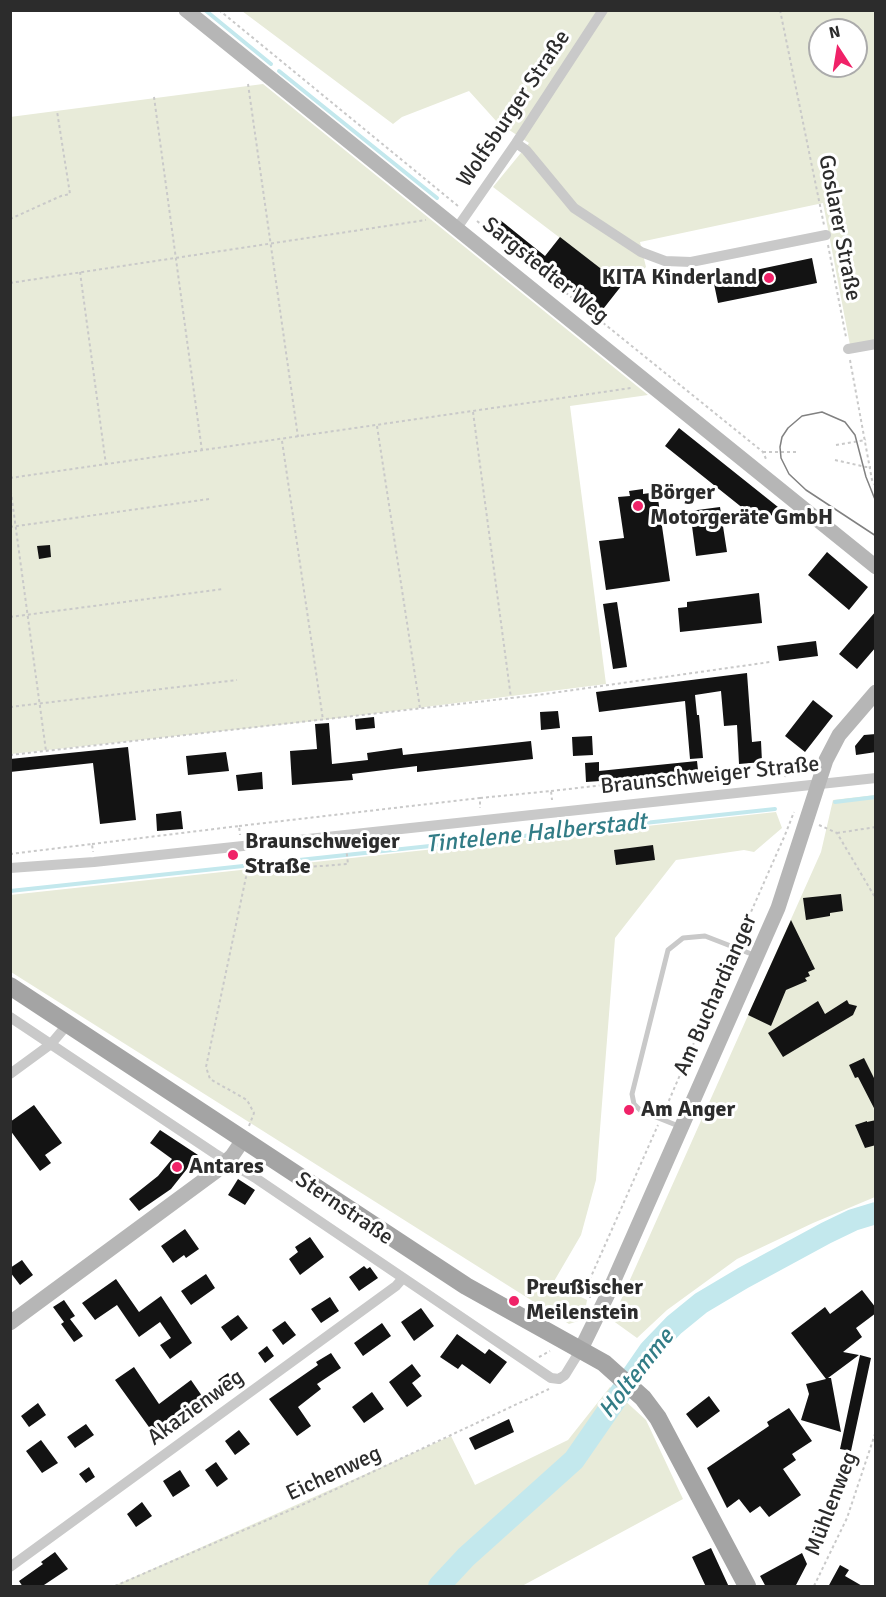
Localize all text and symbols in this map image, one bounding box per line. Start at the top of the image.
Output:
north arrow [808,18,868,78]
text: N [827,21,842,43]
street label: Wolfsburger Straße [452,26,576,192]
street label: Goslarer Straße [812,153,866,303]
street label: Sargstedter Weg [477,212,613,330]
place label: KITA Kinderland [602,265,757,291]
marker: KITA Kinderland [762,271,776,285]
place label: Börger Motorgeräte GmbH [650,480,833,532]
marker: Börger Motorgeräte GmbH [631,499,645,513]
street label: Braunschweiger Straße [599,751,821,801]
water label: Tintelene Halberstadt [424,808,648,860]
place label: Braunschweiger Straße [245,829,400,880]
marker: Braunschweiger Straße [226,848,240,862]
street label: Am Buchardianger [669,910,763,1080]
place label: Am Anger [641,1097,735,1123]
marker: Am Anger [622,1103,636,1117]
place label: Antares [189,1154,264,1180]
marker: Antares [170,1160,184,1174]
street label: Sternstraße [290,1167,398,1251]
place label: Preußischer Meilenstein [526,1275,643,1326]
marker: Preußischer Meilenstein [507,1294,521,1308]
water label: Holtemme [593,1323,681,1425]
street label: Akazienweg [143,1364,249,1452]
street label: Eichenweg [282,1441,386,1507]
street label: Mühlenweg [800,1448,864,1560]

